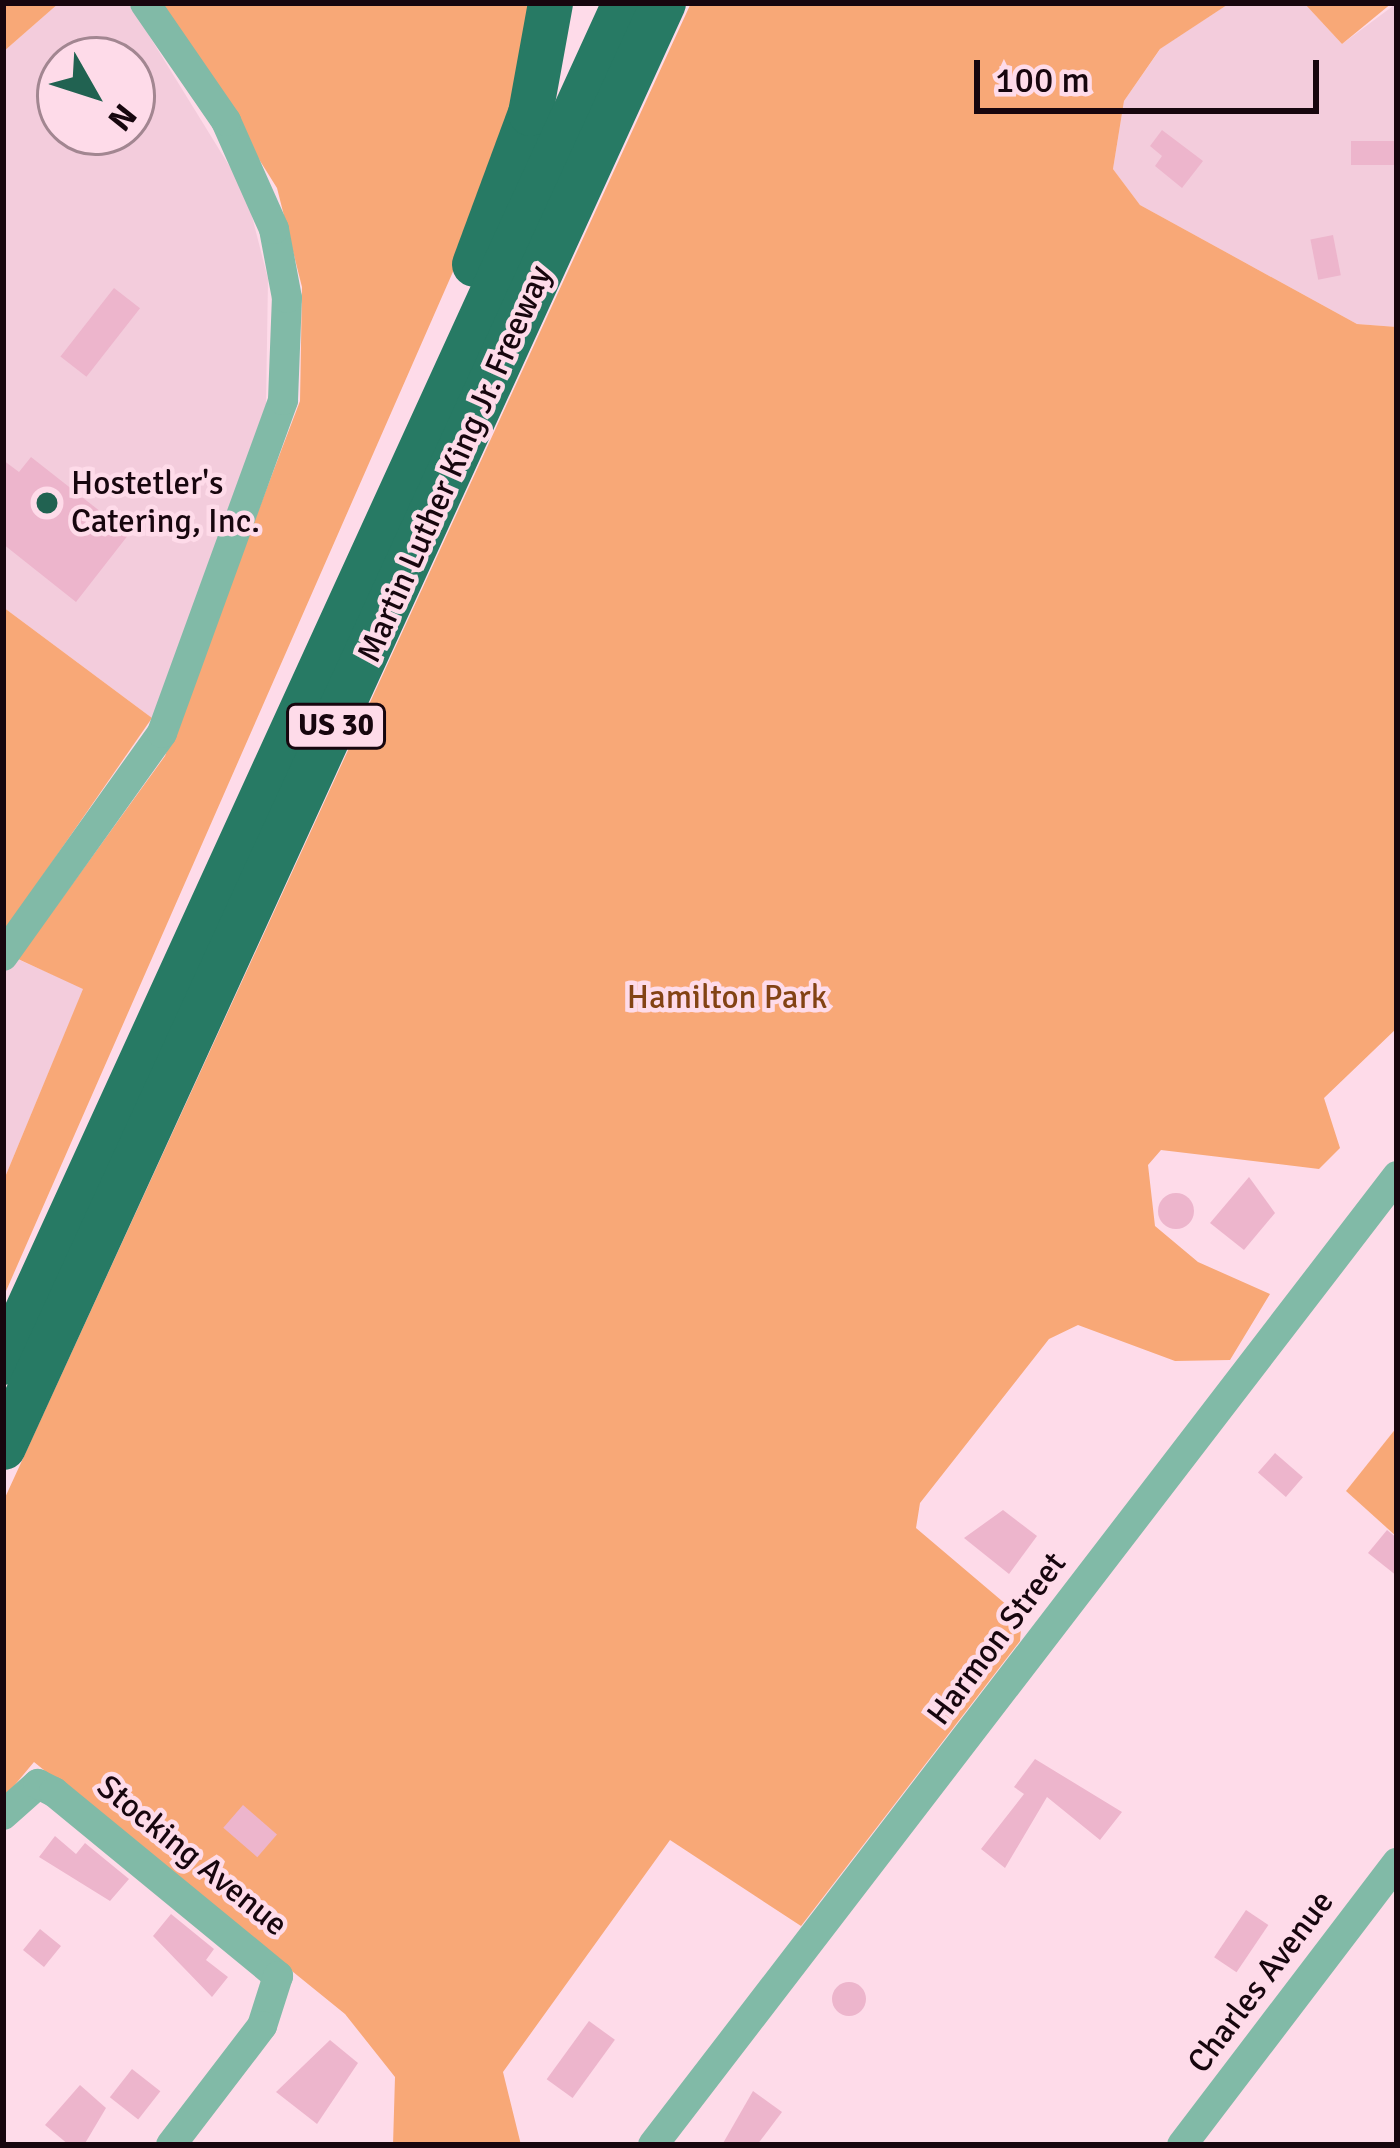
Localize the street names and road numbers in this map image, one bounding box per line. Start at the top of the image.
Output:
street label: Martin Luther King Jr. Freeway [349,260,561,668]
road number: US 30 [285,702,387,750]
street label: Harmon Street [919,1545,1075,1733]
street label: Stocking Avenue [89,1767,295,1945]
street label: Charles Avenue [1180,1883,1342,2081]

